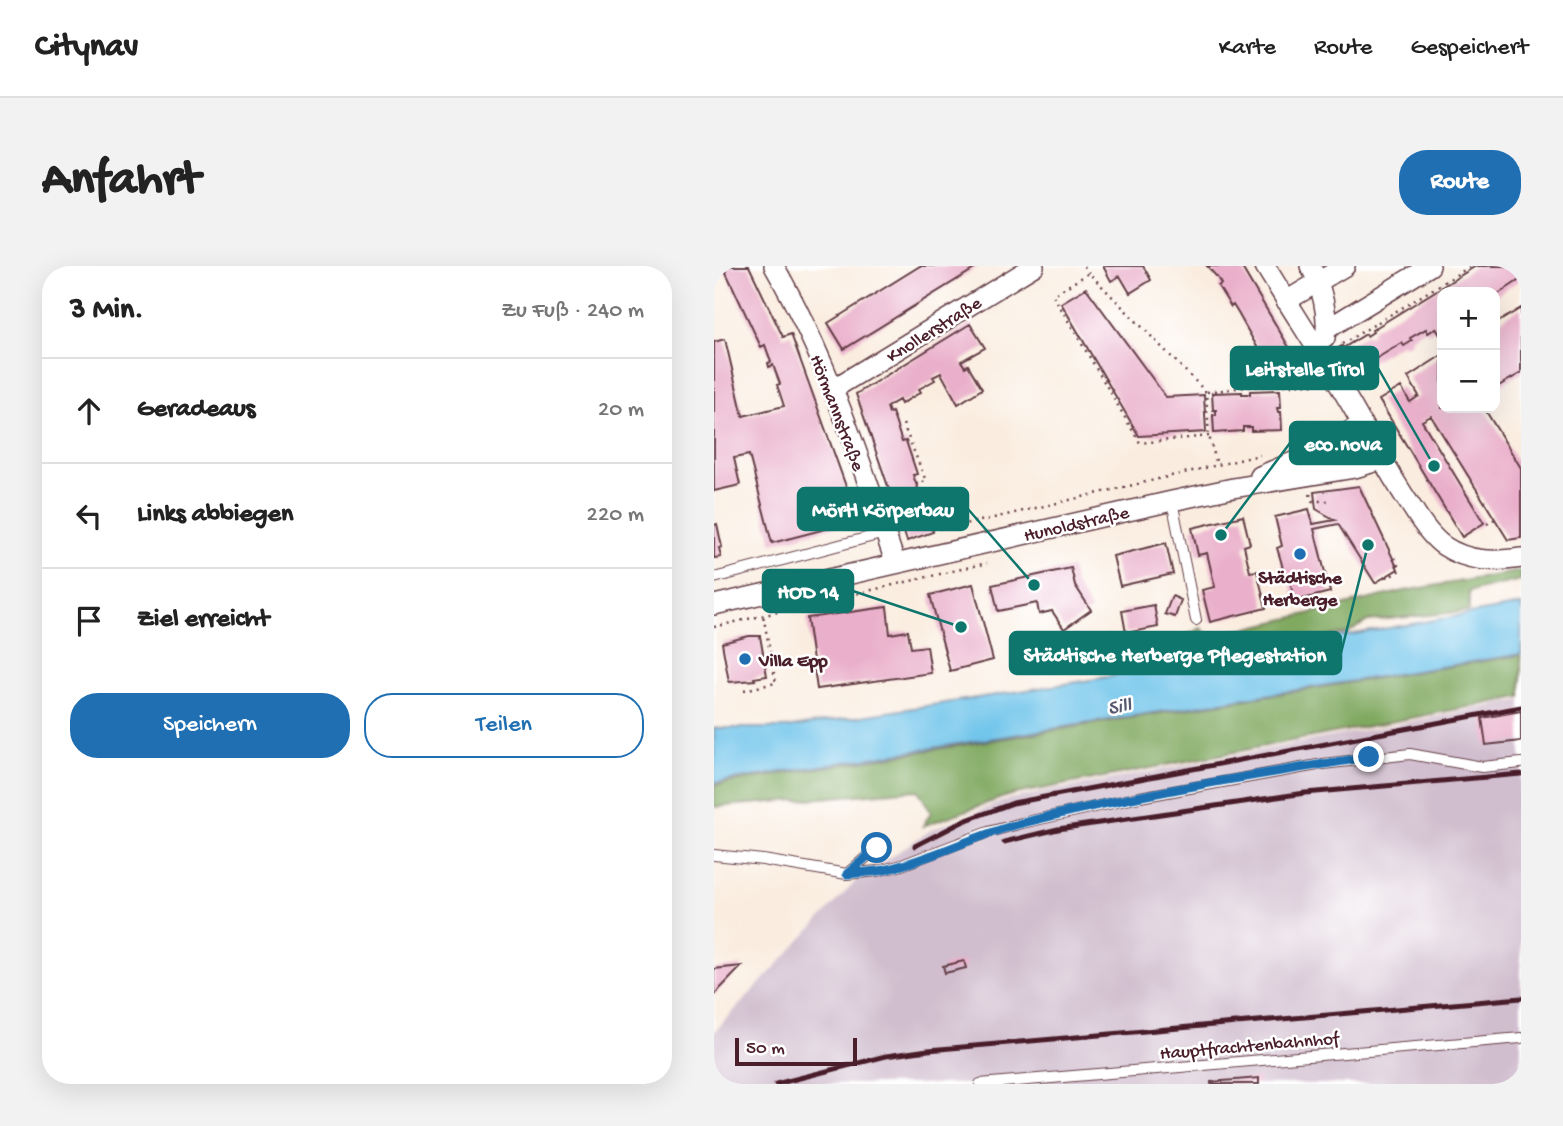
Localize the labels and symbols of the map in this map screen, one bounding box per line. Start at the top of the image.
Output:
street label: Knollerstraße [883,293,987,369]
callout: Leitstelle Tirol [1231,347,1378,389]
street label: Hörmannstraße [803,352,869,475]
text: Leitstelle Tirol [1245,359,1365,384]
callout: eco.nova [1290,422,1395,464]
text: eco.nova [1303,434,1383,459]
callout: Mörtl Körperbau [798,488,968,530]
text: Mörtl Körperbau [812,500,954,525]
street label: Hunoldstraße [1022,502,1132,549]
marker: Städtische Herberge [1292,546,1308,562]
place label: Städtische Herberge [1258,568,1343,613]
callout: HOD 14 [763,570,853,612]
text: HOD 14 [777,582,840,607]
callout: Städtische Herberge Pflegestation [1010,632,1341,674]
text: Städtische Herberge Pflegestation [1024,645,1327,670]
marker: Villa Epp [737,651,753,667]
place label: Villa Epp [758,651,828,674]
water label: Sill [1106,694,1135,723]
route end [1353,741,1384,772]
route start [861,832,892,863]
street label: Hauptfrachtenbahnhof [1159,1028,1342,1067]
scale bar [735,1035,858,1067]

